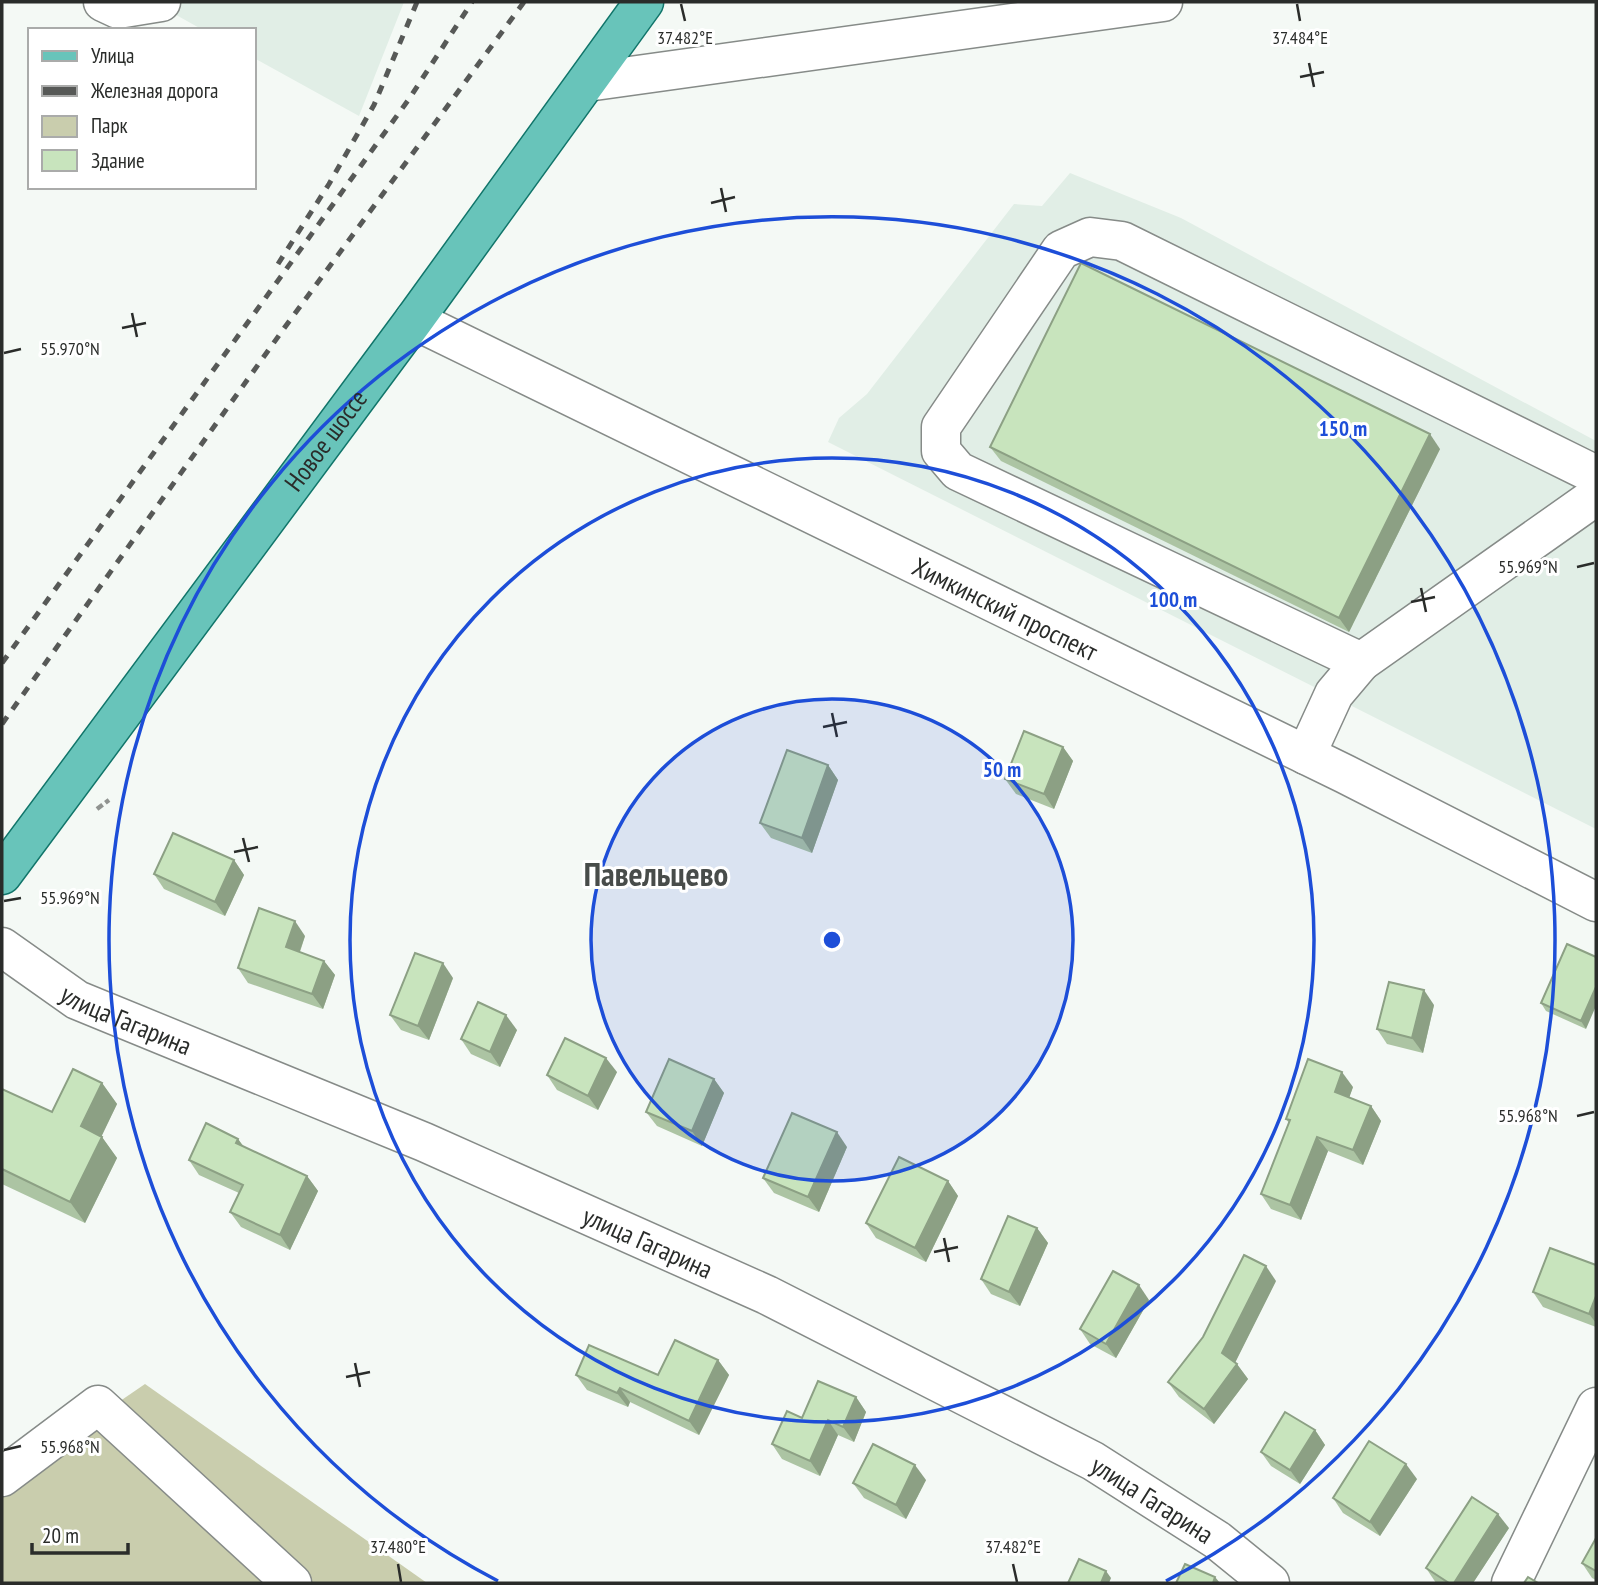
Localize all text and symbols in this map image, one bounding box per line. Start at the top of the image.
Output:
text: 37.482°E [657,26,713,49]
text: 37.484°E [1272,26,1328,49]
legend [28,28,256,189]
text: Улица [91,42,134,69]
text: Железная дорога [90,77,218,104]
text: Парк [91,112,128,139]
text: Здание [91,147,145,174]
text: 55.970°N [40,337,100,360]
street label: Новое шоссе [277,382,374,497]
text: 150 m [1319,415,1367,442]
street label: Химкинский проспект [907,549,1104,668]
text: 55.969°N [1498,555,1558,578]
text: 100 m [1149,586,1197,613]
text: 50 m [983,756,1021,783]
district label: Павельцево [584,852,728,895]
text: 55.969°N [40,886,100,909]
centre of rings [820,928,844,952]
street label: улица Гагарина [54,977,197,1062]
text: 55.968°N [1498,1104,1558,1127]
street label: улица Гагарина [578,1199,718,1285]
text: 55.968°N [40,1435,100,1458]
street label: улица Гагарина [1085,1448,1220,1550]
scale bar [32,1512,128,1556]
text: 20 m [42,1522,79,1549]
text: 37.480°E [370,1535,426,1558]
text: 37.482°E [985,1535,1041,1558]

